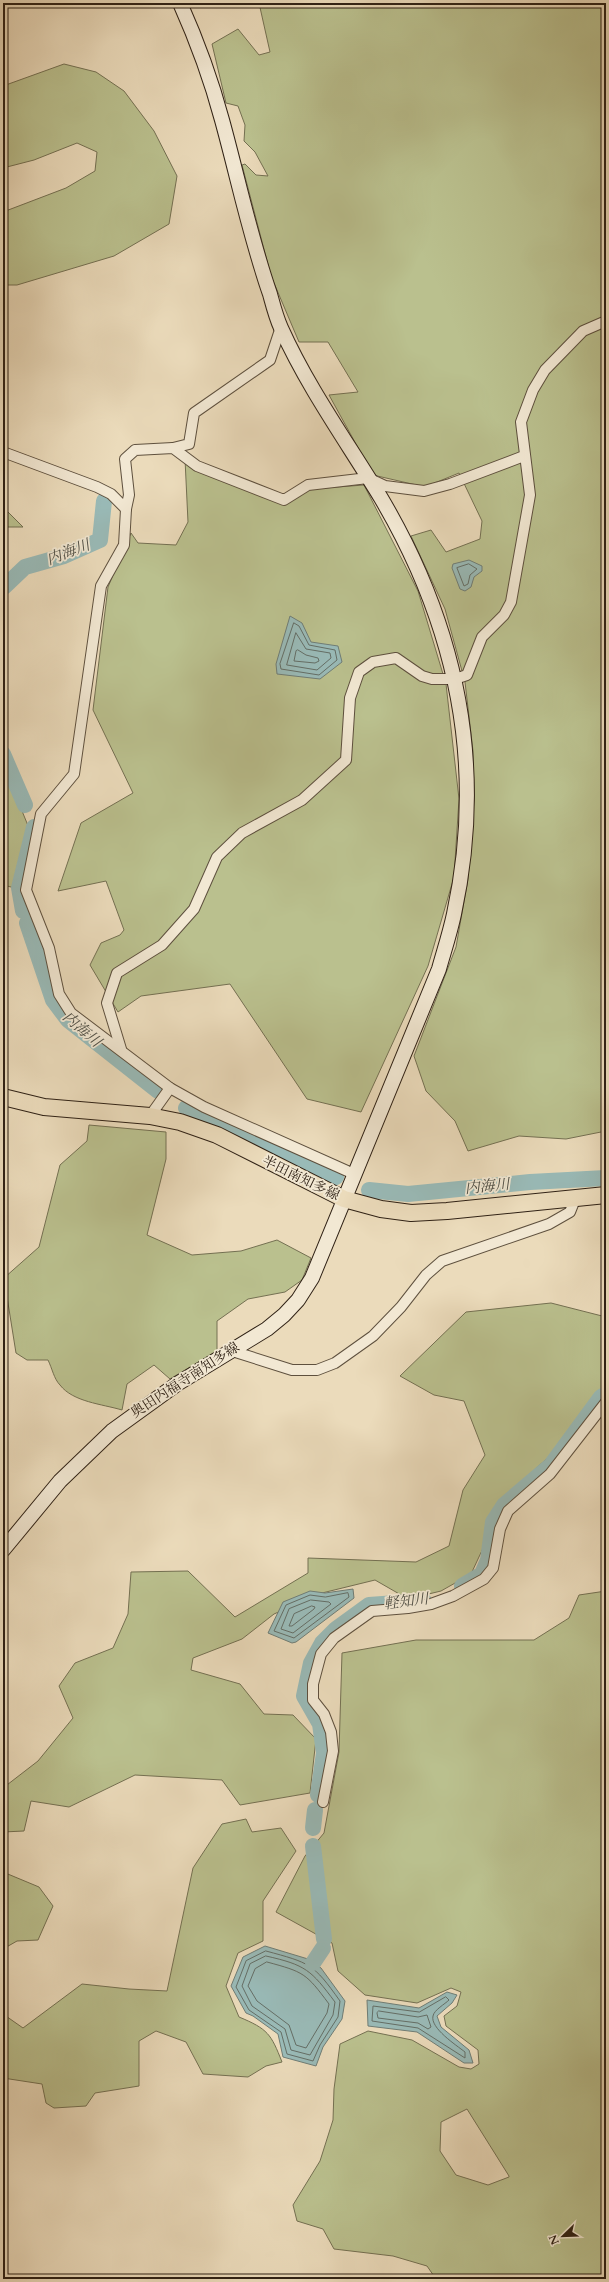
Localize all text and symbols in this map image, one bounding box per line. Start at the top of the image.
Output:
water label: 内海川 [43,534,94,569]
water label: 内海川 [58,1007,107,1053]
street label: 半田南知多線 [259,1151,343,1205]
water label: 内海川 [464,1173,512,1198]
street label: 奥田内福寺南知多線 [127,1338,243,1422]
water label: 軽知川 [382,1588,432,1614]
north arrow [543,2216,583,2256]
text: N [545,2232,563,2247]

